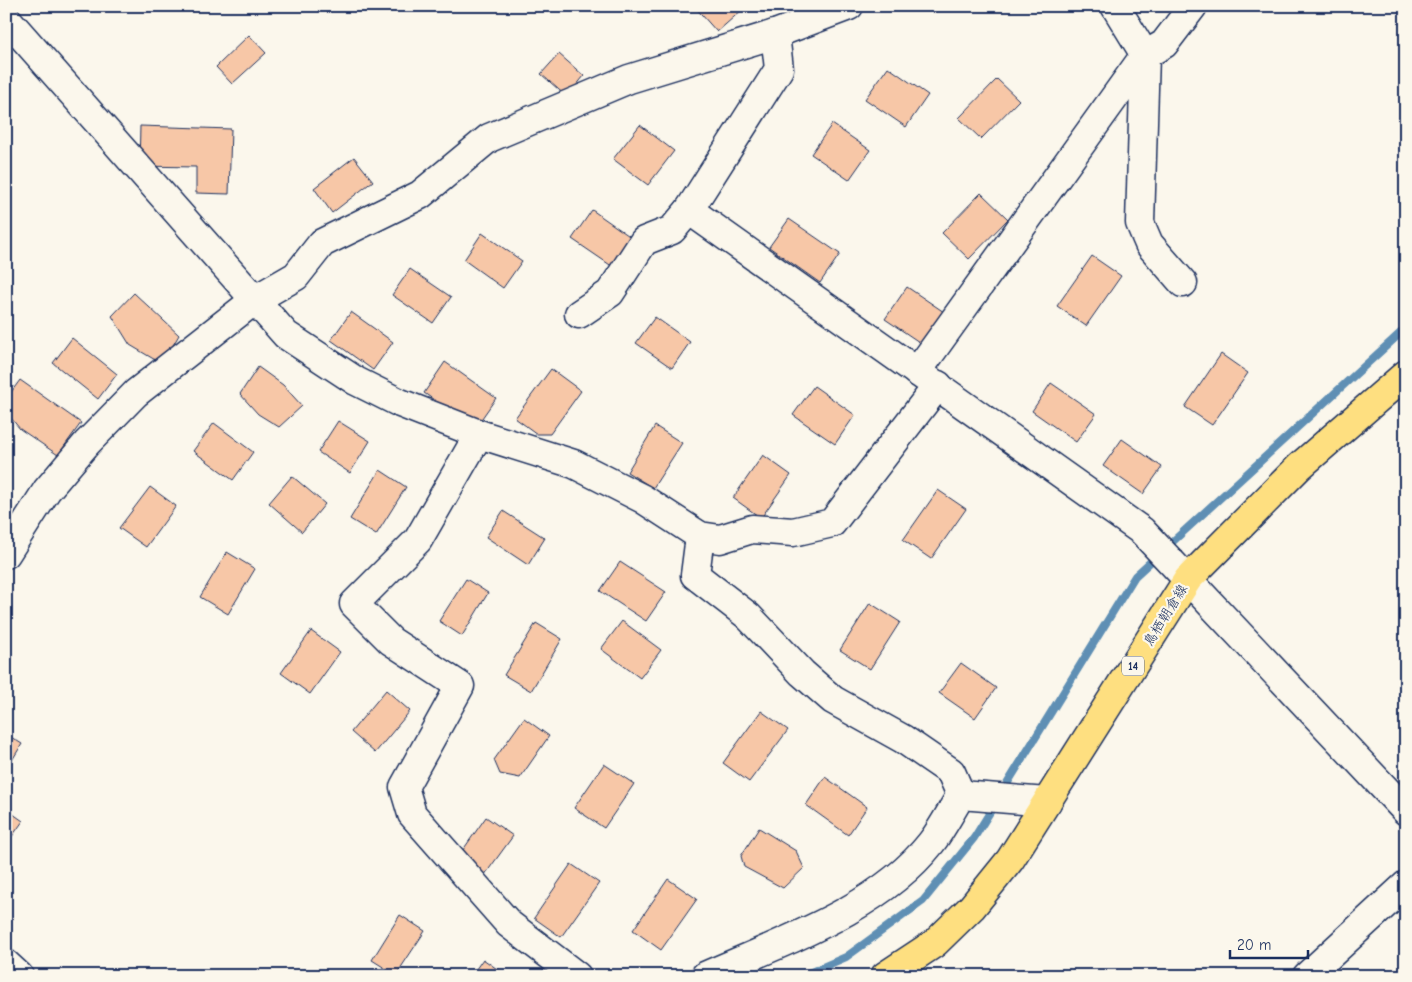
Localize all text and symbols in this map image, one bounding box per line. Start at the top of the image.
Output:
street label: 鳥栖朝倉線 [1140,581,1191,649]
road number: 14 [1122,656,1144,676]
scale bar [1230,927,1307,959]
text: 20 m [1237,936,1271,954]

